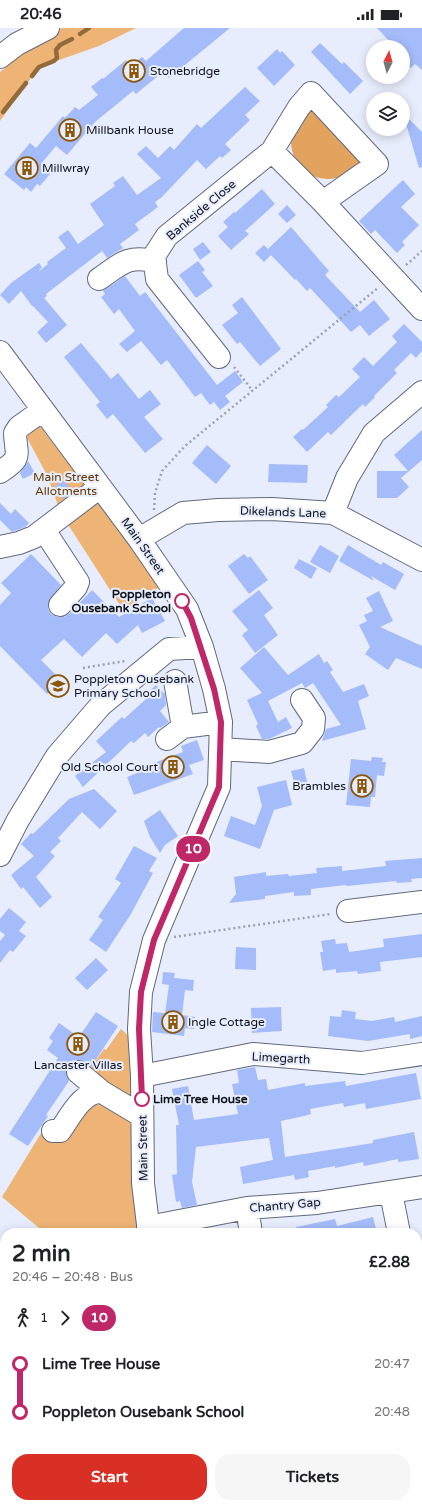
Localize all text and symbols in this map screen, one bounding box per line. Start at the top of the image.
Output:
text: 20:46 [20,5,62,23]
north arrow [366,40,410,84]
map controls [366,40,410,136]
building icon: Stonebridge [121,58,147,84]
place label: Stonebridge [150,64,220,78]
button: layers [366,92,410,136]
building icon: Millbank House [57,117,83,143]
place label: Millbank House [86,123,174,137]
building icon: Millwray [14,155,40,181]
place label: Millwray [42,161,90,175]
street label: Bankside Close [163,177,239,243]
park label: Main Street Allotments [33,470,99,498]
street label: Dikelands Lane [240,503,327,521]
street label: Main Street [118,515,168,577]
place label: Poppleton Ousebank School [72,587,171,615]
marker: Poppleton Ousebank School [174,593,190,609]
place label: Poppleton Ousebank Primary School [74,672,194,700]
school or university icon: Poppleton Ousebank Primary School [45,673,71,699]
building icon: Old School Court [160,754,186,780]
place label: Old School Court [61,760,158,774]
building icon: Brambles [349,773,375,799]
place label: Brambles [292,779,346,793]
line badge: 10 [175,836,211,862]
text: 10 [184,840,202,857]
building icon: Ingle Cottage [160,1009,186,1035]
place label: Ingle Cottage [188,1015,265,1029]
building icon: Lancaster Villas [65,1031,91,1057]
street label: Limegarth [251,1049,311,1067]
place label: Lancaster Villas [34,1058,122,1072]
marker: Lime Tree House [134,1091,150,1107]
place label: Lime Tree House [153,1092,248,1106]
street label: Main Street [135,1114,151,1181]
street label: Chantry Gap [249,1195,321,1215]
text: 2 min [12,1241,71,1267]
text: £2.88 [369,1253,410,1271]
text: 20:46 – 20:48 · Bus [12,1269,133,1285]
icon: walk [12,1307,34,1329]
icon: forward [54,1307,76,1329]
text: 10 [90,1309,108,1326]
text: 1 [40,1310,48,1326]
text: Lime Tree House [42,1355,160,1373]
text: 20:47 [374,1356,410,1372]
text: Poppleton Ousebank School [42,1403,244,1421]
text: 20:48 [374,1404,410,1420]
button: Start [12,1454,207,1500]
button: Tickets [215,1454,410,1500]

